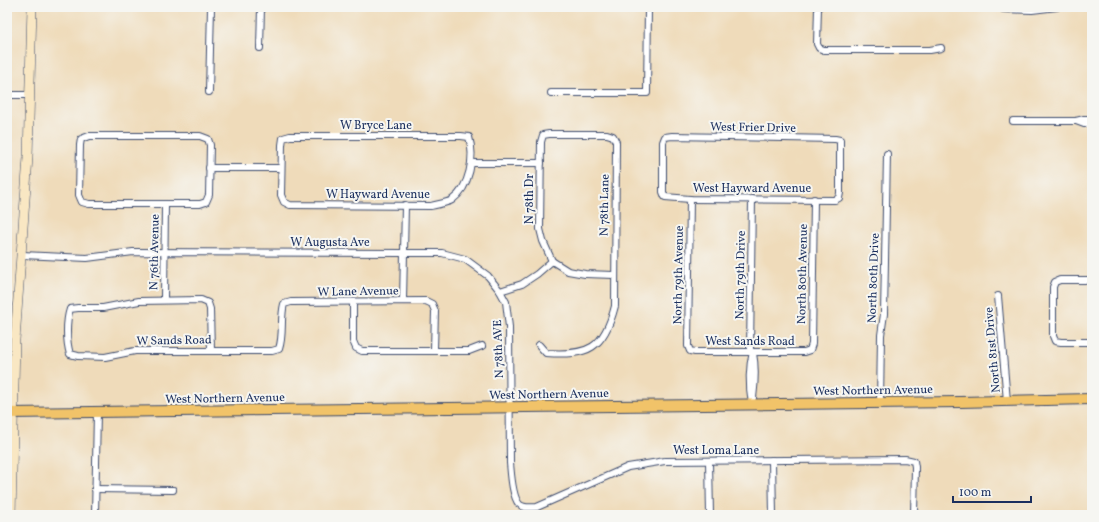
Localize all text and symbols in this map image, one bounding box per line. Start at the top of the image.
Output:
street label: W Bryce Lane [340,118,412,134]
street label: West Frier Drive [710,119,796,137]
street label: N 78th Lane [596,173,614,236]
street label: N 78th Dr [522,174,538,224]
street label: West Hayward Avenue [693,181,811,197]
street label: W Hayward Avenue [326,187,430,203]
street label: N 76th Avenue [146,213,164,290]
street label: North 80th Avenue [794,223,812,324]
street label: North 79th Avenue [670,225,688,325]
street label: North 79th Drive [732,230,750,320]
street label: North 80th Drive [864,232,884,324]
street label: W Augusta Ave [290,235,370,251]
street label: W Lane Avenue [317,283,399,301]
street label: North 81st Drive [981,306,1005,393]
street label: N 78th AVE [490,319,508,379]
street label: W Sands Road [136,332,212,350]
street label: West Sands Road [705,334,795,350]
street label: West Northern Avenue [813,382,933,400]
street label: West Northern Avenue [489,386,609,404]
street label: West Northern Avenue [165,390,285,408]
street label: West Loma Lane [673,443,759,459]
scale bar [953,478,1031,504]
text: 100 m [959,485,992,501]

